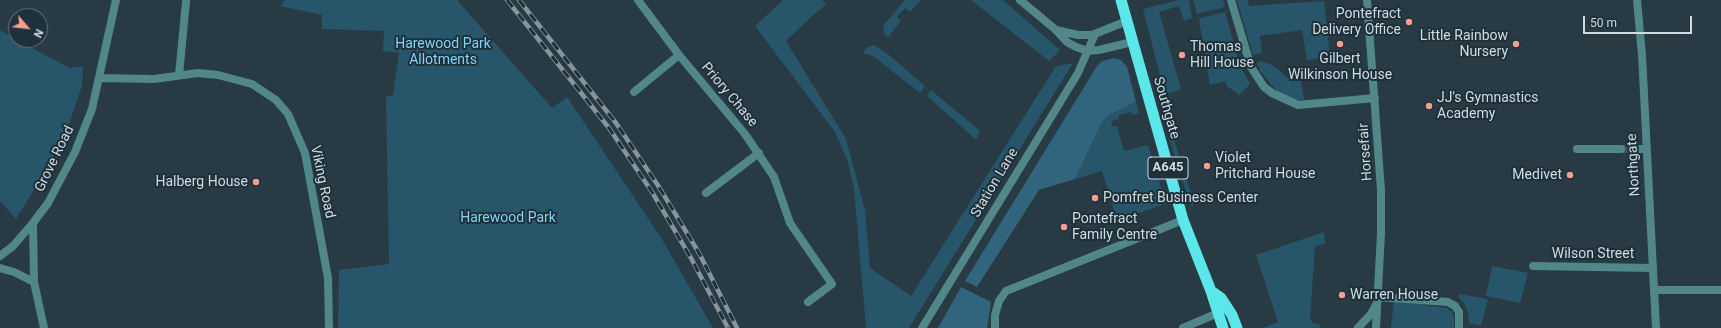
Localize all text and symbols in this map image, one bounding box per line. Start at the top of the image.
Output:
place label: Pontefract Delivery Office [1312,6,1401,38]
north arrow [8,8,48,48]
scale bar [1585,8,1694,34]
text: 50 m [1590,16,1617,30]
marker: Pontefract Delivery Office [1404,17,1414,27]
text: N [31,27,46,40]
place label: Little Rainbow Nursery [1420,28,1508,60]
park label: Harewood Park Allotments [395,36,491,68]
place label: Thomas Hill House [1190,39,1254,72]
marker: Gilbert Wilkinson House [1335,39,1345,49]
marker: Little Rainbow Nursery [1511,39,1521,49]
marker: Thomas Hill House [1177,50,1187,60]
place label: Gilbert Wilkinson House [1288,51,1392,84]
street label: Priory Chase [697,59,761,131]
street label: Southgate [1149,75,1183,141]
place label: JJ's Gymnastics Academy [1437,90,1539,122]
marker: JJ's Gymnastics Academy [1424,101,1434,111]
street label: Horsefair [1356,122,1376,182]
street label: Grove Road [32,123,78,195]
street label: Northgate [1624,133,1644,197]
street label: Viking Road [306,144,338,220]
street label: Station Lane [968,145,1022,221]
place label: Violet Pritchard House [1215,150,1316,182]
road number: A645 [1148,157,1188,179]
marker: Violet Pritchard House [1202,161,1212,171]
place label: Medivet [1512,167,1562,183]
marker: Medivet [1565,170,1575,180]
place label: Halberg House [155,174,248,190]
marker: Halberg House [251,177,261,187]
place label: Pomfret Business Center [1103,190,1258,206]
marker: Pomfret Business Center [1090,193,1100,203]
park label: Harewood Park [460,210,556,226]
place label: Pontefract Family Centre [1072,211,1157,244]
marker: Pontefract Family Centre [1059,222,1069,232]
street label: Wilson Street [1552,246,1634,262]
place label: Warren House [1350,287,1438,303]
marker: Warren House [1337,290,1347,300]

